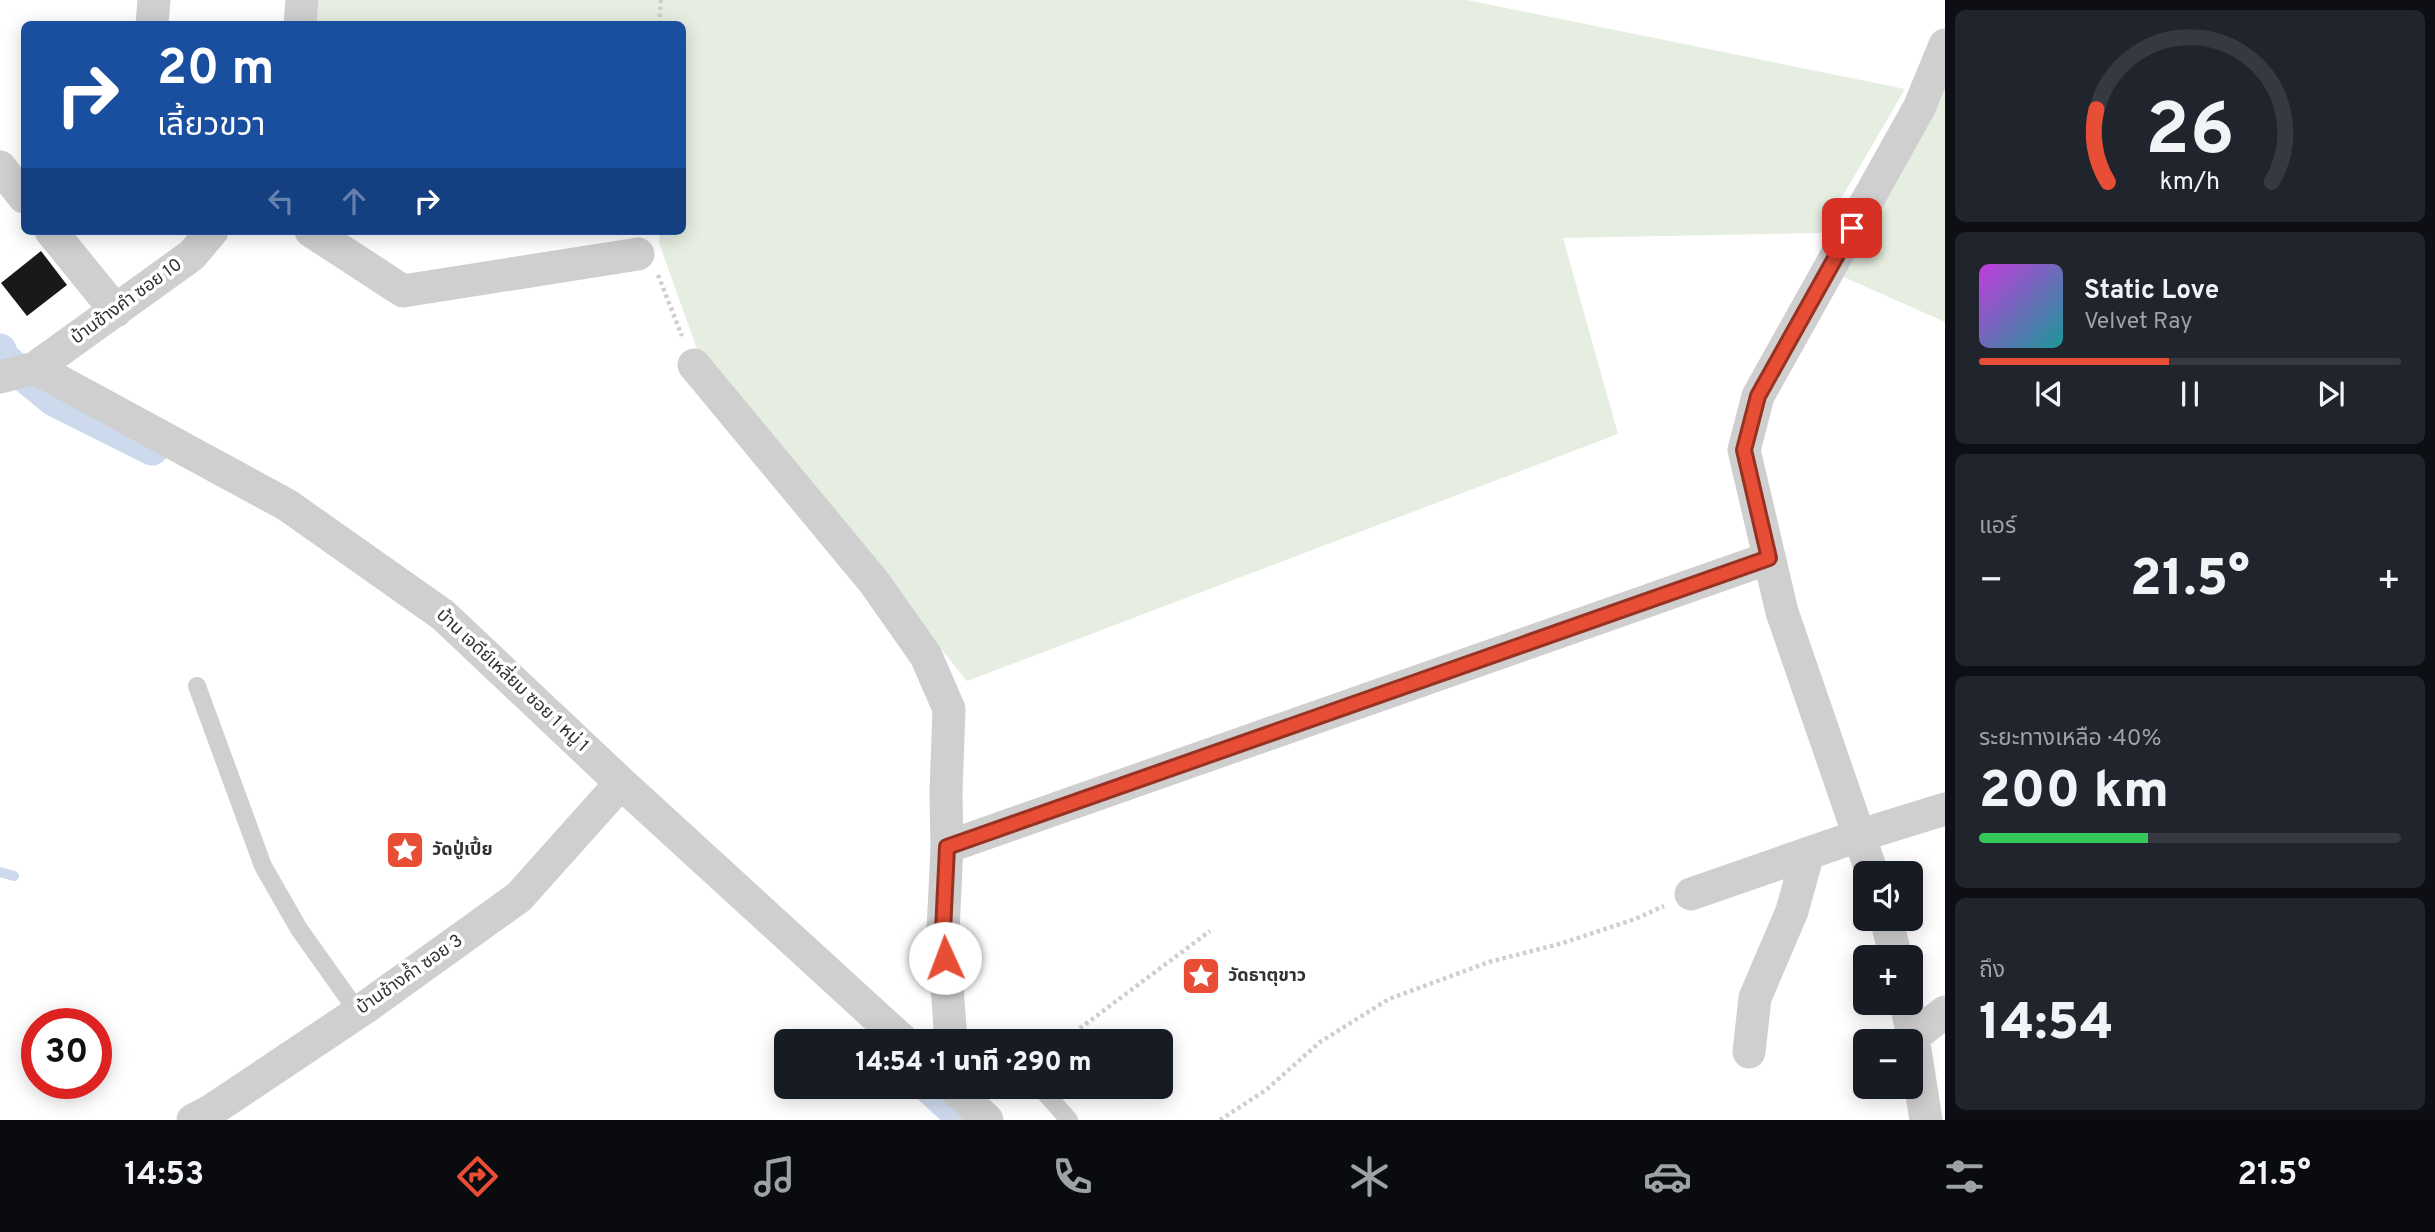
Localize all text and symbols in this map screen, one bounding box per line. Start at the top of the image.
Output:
text: 20 m [157,40,274,102]
icon: right [42,49,133,140]
text: 26 [2145,88,2235,180]
text: เลี้ยวขวา [157,107,265,147]
text: km/h [2160,167,2220,199]
icon: left [262,182,300,220]
icon: ahead [335,182,373,220]
icon: right [408,182,446,220]
pin [1822,198,1882,258]
icon: arrive [1833,209,1871,247]
street label: บ้านช้างคำ ซอย 10 [67,254,187,350]
text: Static Love [2084,275,2219,308]
text: Velvet Ray [2084,308,2192,337]
icon: previous [2030,375,2068,413]
icon: pause [2171,375,2209,413]
icon: next [2312,375,2350,413]
text: แอร์ [1979,513,2016,542]
text: 21.5° [2130,548,2250,614]
text: − [1979,558,2004,607]
text: + [2376,558,2401,607]
street label: บ้าน เจดีย์เหลี่ยม ซอย 1 หมู่ 1 [431,602,595,758]
text: ระยะทางเหลือ · 40% [1979,725,2162,754]
text: 200 km [1979,760,2169,826]
place icon: วัดปู่เปี้ย [384,829,426,871]
place label: วัดปู่เปี้ย [432,836,493,862]
map controls [1853,861,1923,1099]
button: sound [1853,861,1923,931]
position arrow [908,921,982,995]
street label: บ้านช้างค้ำ ซอย 3 [351,927,468,1020]
button: + [1853,945,1923,1015]
place icon: วัดธาตุขาว [1180,955,1222,997]
text: ถึง [1979,957,2005,986]
place label: วัดธาตุขาว [1228,965,1306,988]
text: 14:54 [1979,992,2114,1058]
speed limit sign: 30 [21,1008,112,1099]
button: − [1853,1029,1923,1099]
text: 14:54 · 1 นาที · 290 m [856,1047,1091,1080]
icon: directions [453,1152,502,1201]
icon: music [750,1152,799,1201]
icon: phone [1048,1152,1097,1201]
icon: climate [1345,1152,1394,1201]
icon: car [1643,1152,1692,1201]
icon: filters [1940,1152,1989,1201]
text: 14:53 [124,1156,204,1196]
text: 21.5° [2238,1156,2311,1196]

